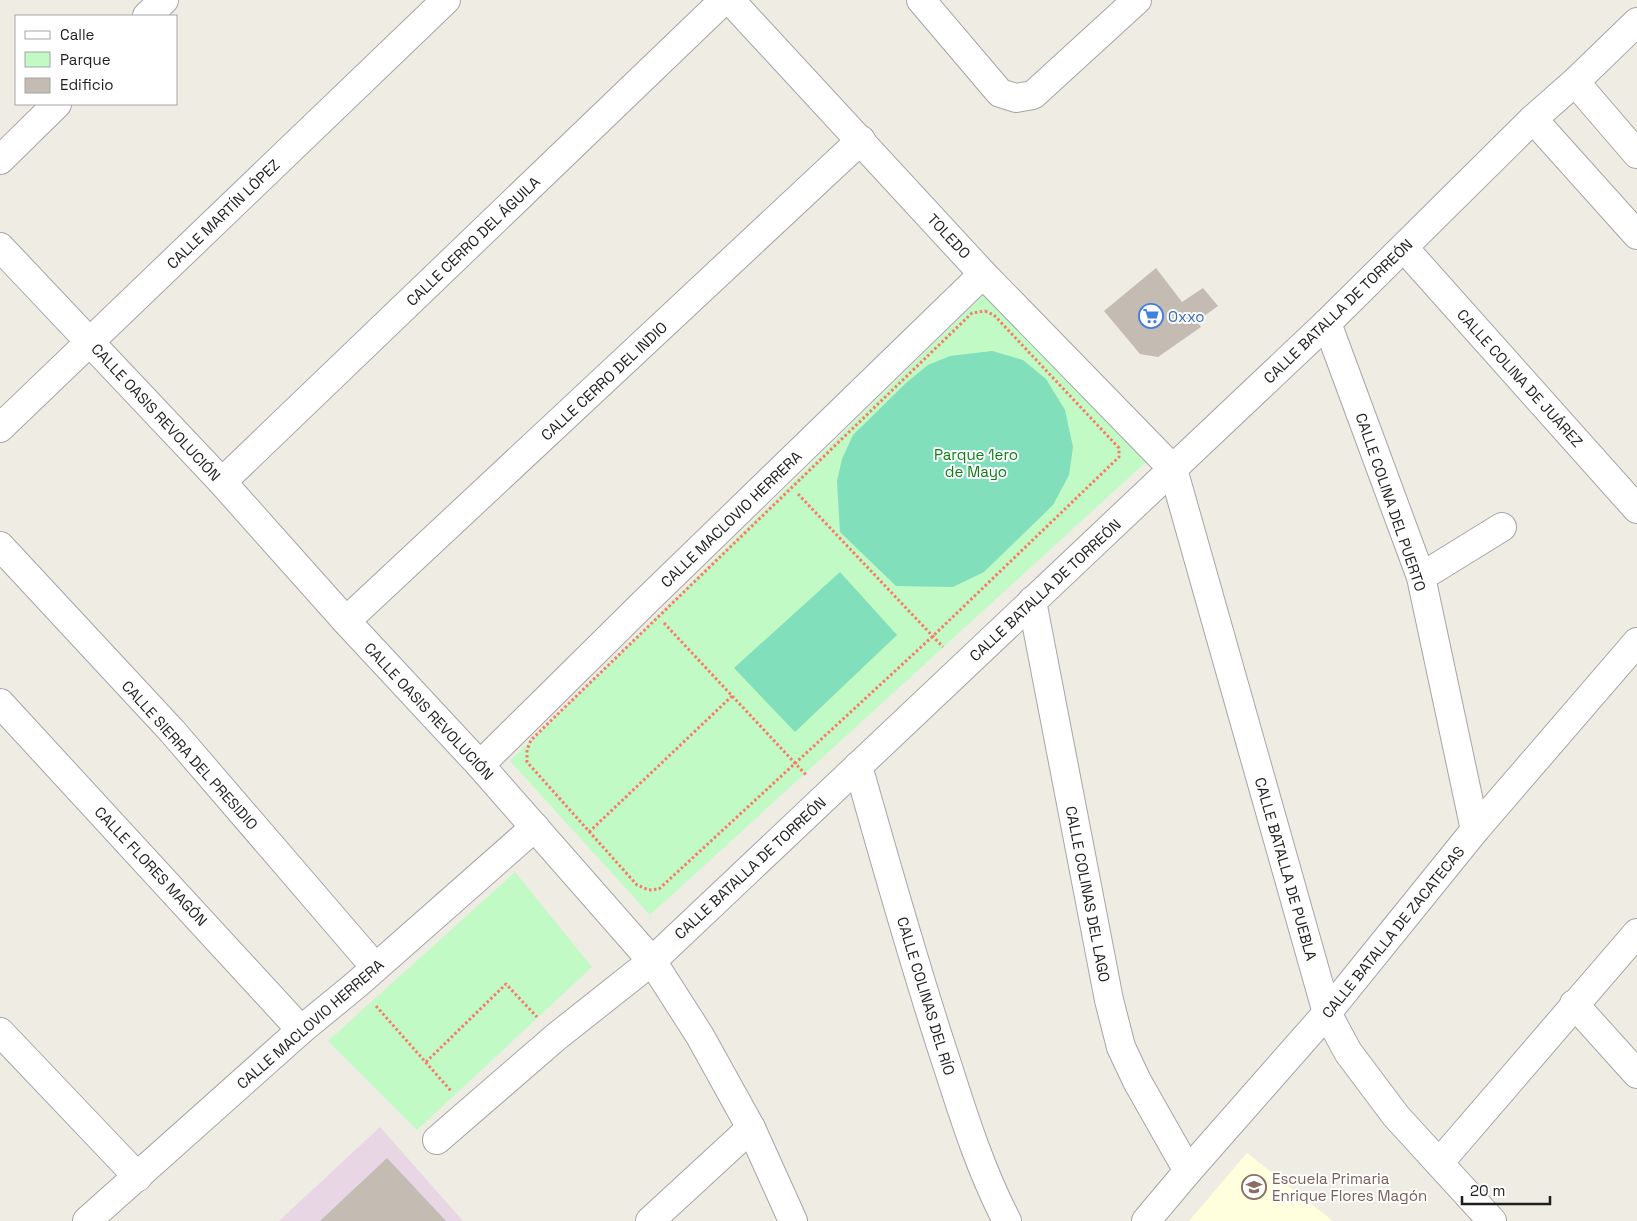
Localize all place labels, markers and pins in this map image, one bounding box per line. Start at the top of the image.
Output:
supermarket icon: Oxxo [1138,303,1164,329]
place label: Oxxo [1168,307,1205,326]
place label: Escuela Primaria Enrique Flores Magón [1272,1169,1427,1205]
school or university icon: Escuela Primaria Enrique Flores Magón [1241,1174,1267,1200]

